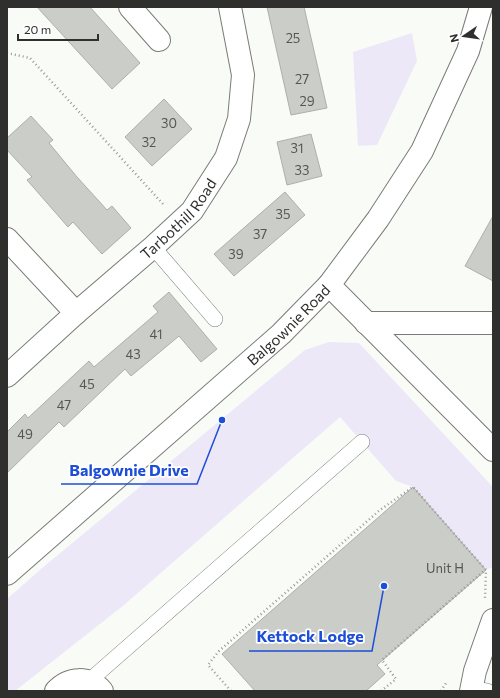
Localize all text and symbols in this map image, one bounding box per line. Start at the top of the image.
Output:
scale bar [18,16,98,42]
north arrow [444,16,484,56]
text: 20 m [24,22,51,36]
house number: 25 [286,30,300,46]
text: N [447,33,461,44]
house number: 27 [295,71,309,87]
house number: 29 [299,93,315,109]
house number: 30 [161,115,177,131]
house number: 32 [142,134,156,150]
house number: 31 [291,140,303,156]
house number: 33 [295,162,309,178]
street label: Tarbothill Road [137,175,220,263]
house number: 35 [276,206,290,222]
house number: 37 [253,226,267,242]
house number: 39 [228,246,244,262]
street label: Balgownie Road [243,281,334,369]
house number: 41 [150,326,162,342]
house number: 43 [125,346,141,362]
house number: 45 [79,376,95,392]
house number: 47 [57,397,71,413]
house number: 49 [17,426,33,442]
callout: Balgownie Drive [61,456,197,484]
text: Balgownie Drive [69,460,189,479]
house number: Unit H [426,560,464,576]
callout: Kettock Lodge [249,623,372,651]
text: Kettock Lodge [256,626,364,645]

